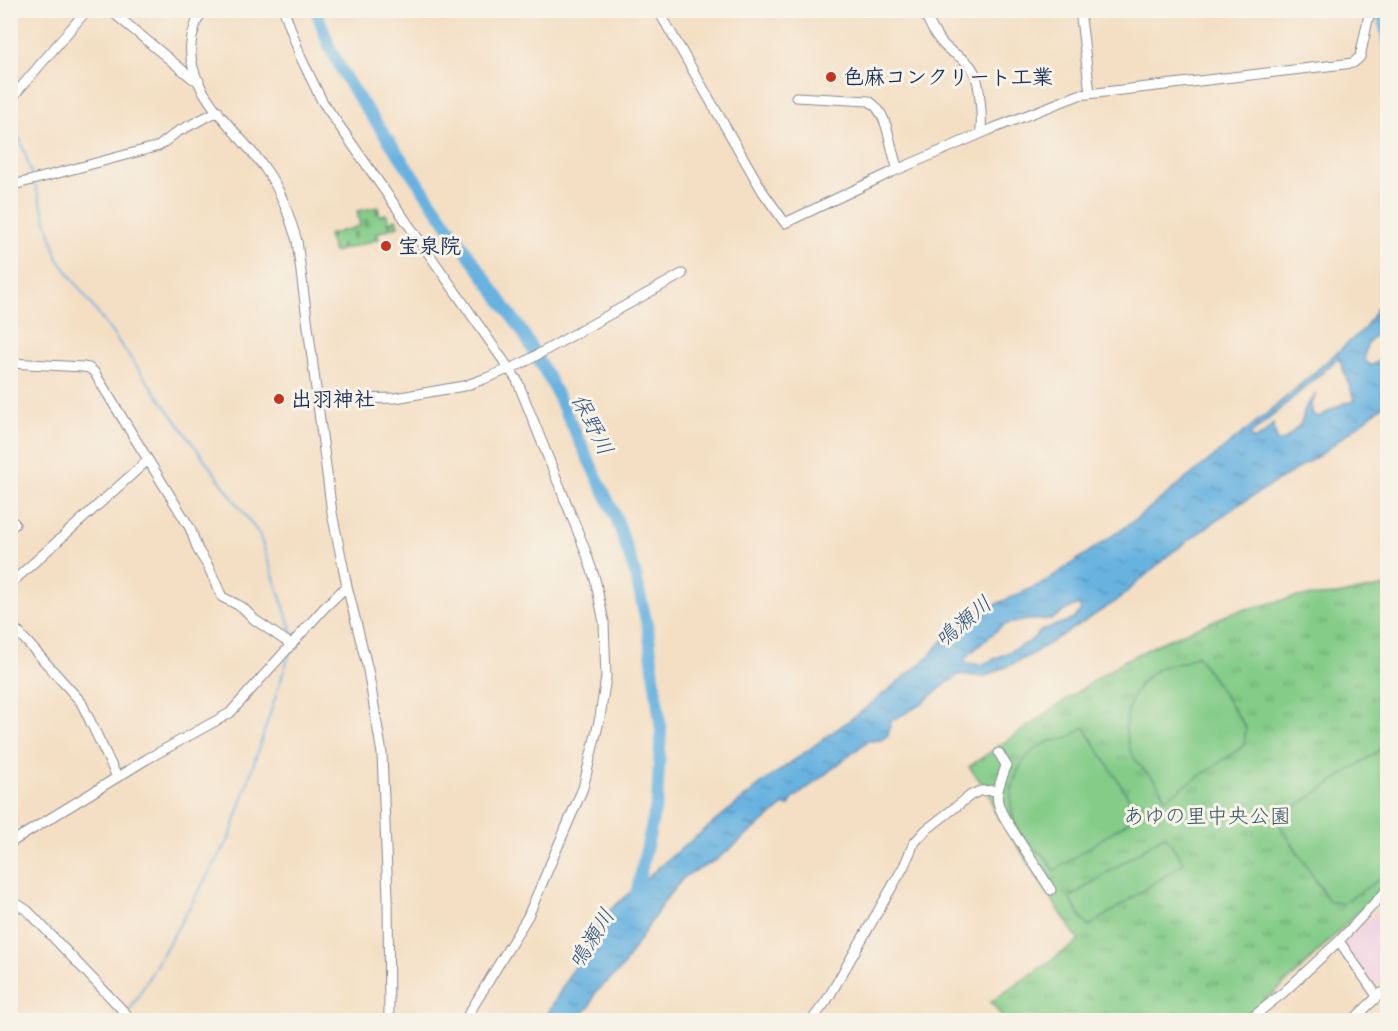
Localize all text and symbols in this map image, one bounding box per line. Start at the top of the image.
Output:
place label: 色麻コンクリート工業 [843,64,1053,89]
marker: 色麻コンクリート工業 [824,70,838,84]
place label: 宝泉院 [398,233,461,258]
marker: 宝泉院 [379,239,393,253]
place label: 出羽神社 [291,386,375,411]
water label: 保野川 [566,389,620,460]
marker: 出羽神社 [272,392,286,406]
water label: 鳴瀬川 [929,590,997,653]
park label: あゆの里中央公園 [1123,803,1291,828]
water label: 鳴瀬川 [562,903,620,973]

